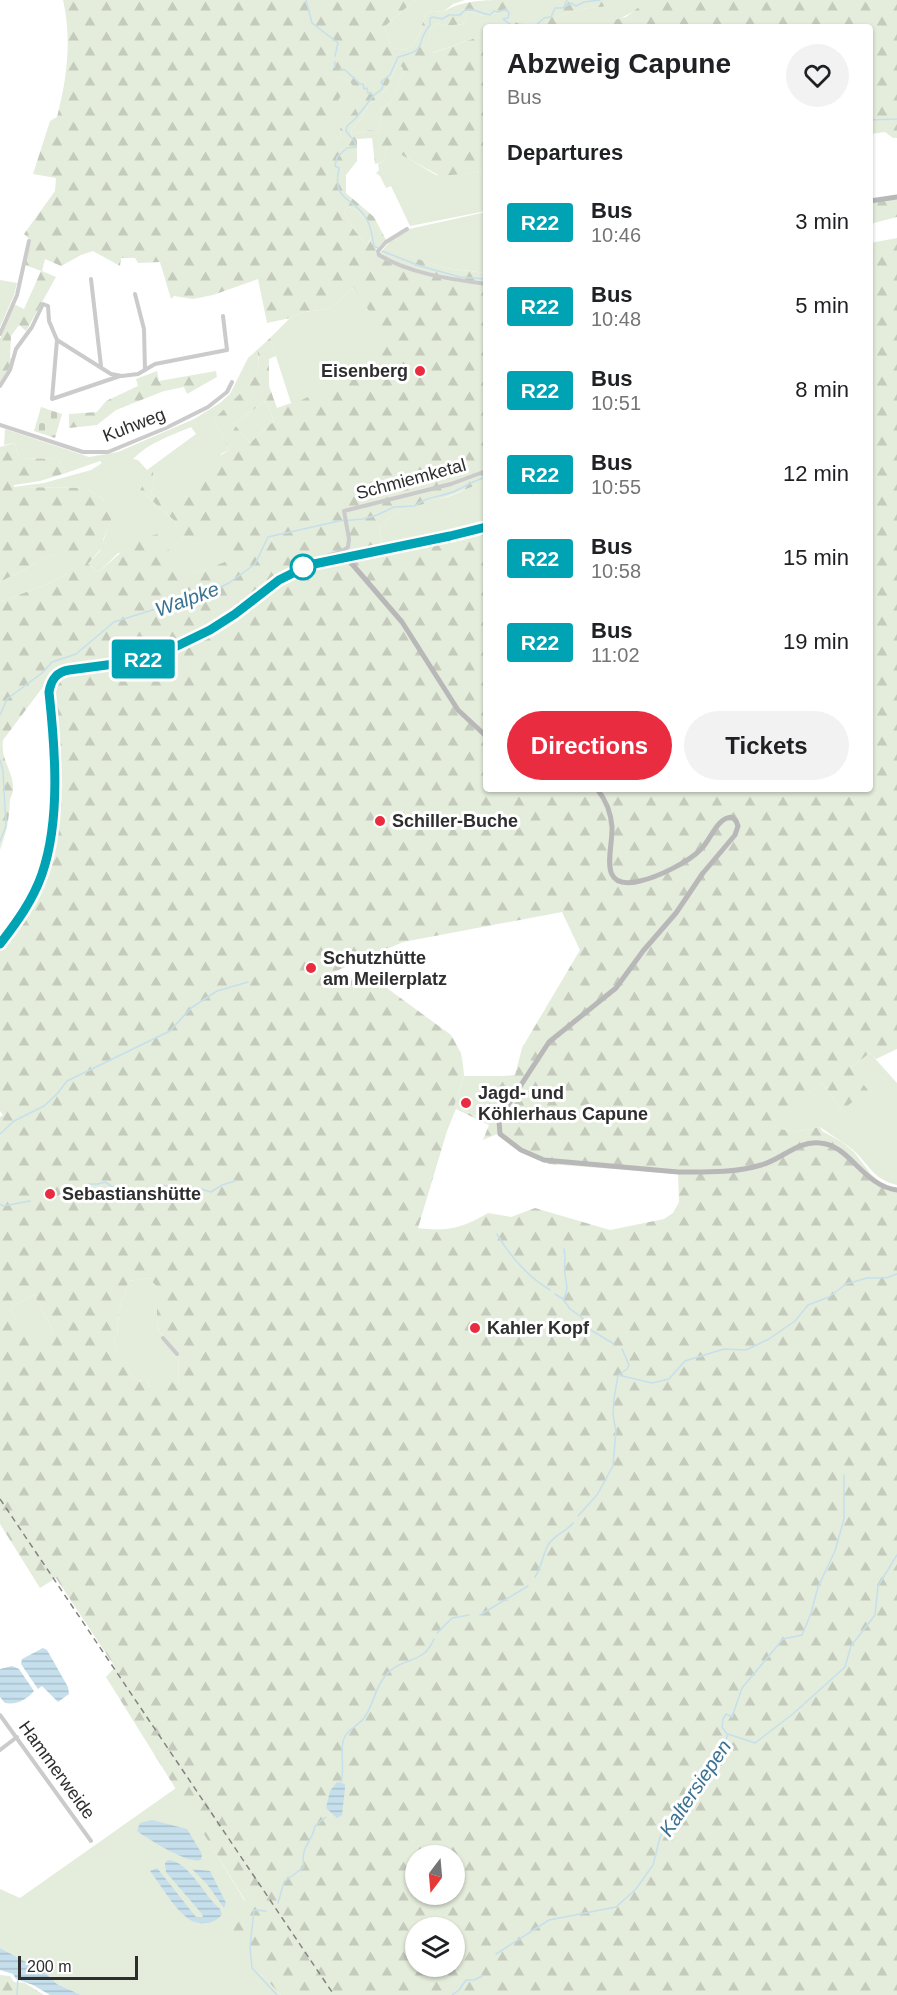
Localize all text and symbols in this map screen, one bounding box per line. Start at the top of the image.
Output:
button: heart [786,44,849,107]
text: Abzweig Capune [507,48,731,79]
text: Bus [507,86,541,108]
text: Departures [507,140,623,165]
text: Bus [591,198,633,223]
text: 3 min [795,209,849,234]
text: R22 [521,211,559,234]
text: 10:46 [591,224,641,246]
text: Bus [591,282,633,307]
text: 5 min [795,293,849,318]
text: R22 [521,295,559,318]
text: 10:48 [591,308,641,330]
place label: Eisenberg [321,361,408,381]
marker: Eisenberg [413,364,427,378]
text: Bus [591,366,633,391]
text: 8 min [795,377,849,402]
text: R22 [521,379,559,402]
text: 10:51 [591,392,641,414]
street label: Kuhweg [100,404,168,446]
text: Bus [591,450,633,475]
street label: Schmiemketal [354,455,468,503]
text: 12 min [783,461,849,486]
text: R22 [521,463,559,486]
text: 10:55 [591,476,641,498]
text: Bus [591,534,633,559]
text: 15 min [783,545,849,570]
text: R22 [521,547,559,570]
unlabelled marker [290,554,316,580]
text: 10:58 [591,560,641,582]
water label: Walpke [152,577,222,621]
text: Bus [591,618,633,643]
text: 19 min [783,629,849,654]
text: R22 [521,631,559,654]
line badge: R22 [108,640,178,678]
text: 11:02 [591,644,640,666]
text: R22 [124,648,162,671]
button: Directions [507,711,672,780]
button: Tickets [684,711,849,780]
place label: Schiller-Buche [392,811,518,831]
marker: Schiller-Buche [373,814,387,828]
place label: Schutzhütte am Meilerplatz [323,948,447,989]
marker: Schutzhütte am Meilerplatz [304,961,318,975]
place label: Jagd- und Köhlerhaus Capune [478,1083,648,1124]
marker: Jagd- und Köhlerhaus Capune [459,1096,473,1110]
place label: Sebastianshütte [62,1184,201,1204]
marker: Sebastianshütte [43,1187,57,1201]
place label: Kahler Kopf [487,1318,590,1338]
marker: Kahler Kopf [468,1321,482,1335]
street label: Hammerweide [15,1717,99,1823]
water label: Kaltersiepen [655,1736,735,1840]
north arrow [405,1845,465,1905]
map controls [405,1845,465,1977]
button: layers [405,1917,465,1977]
scale bar [18,1953,138,1980]
text: 200 m [27,1958,71,1975]

